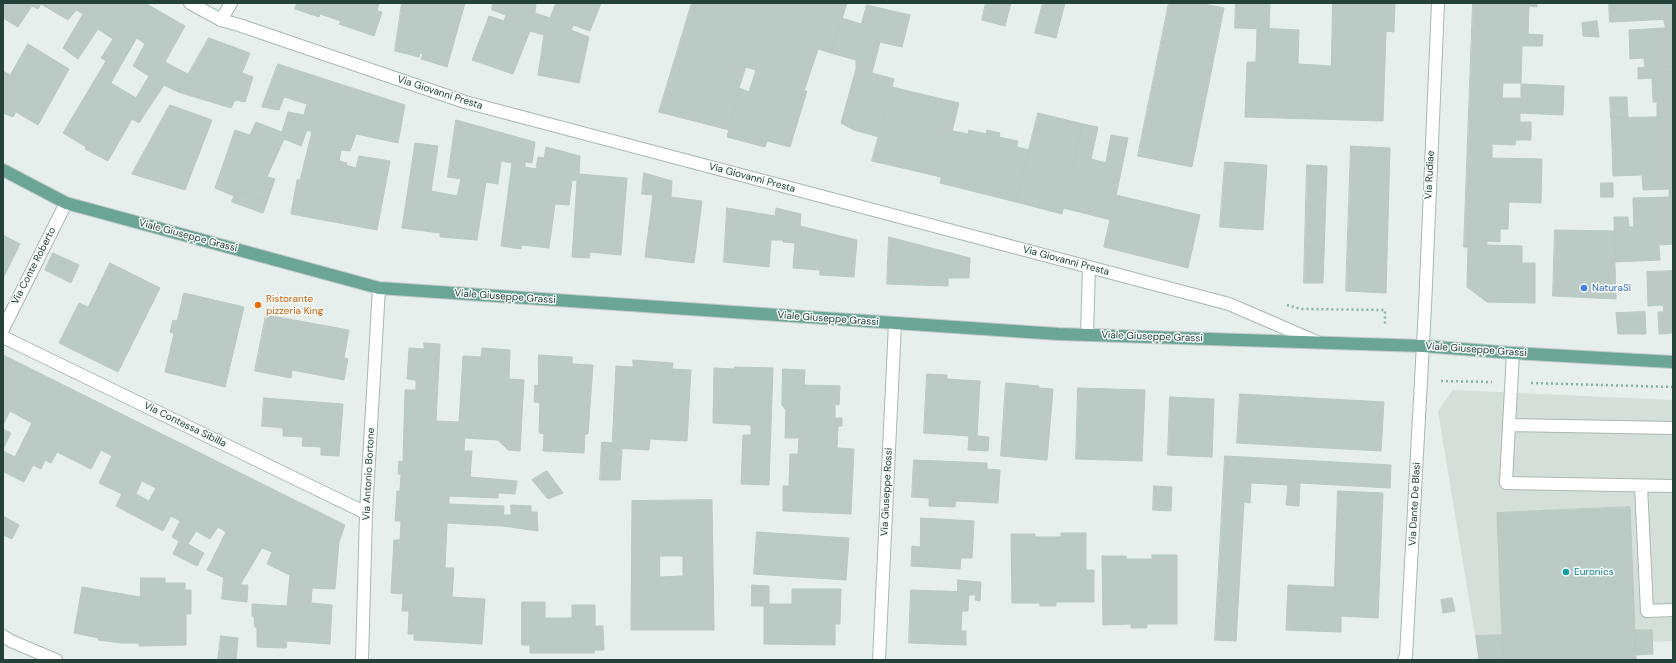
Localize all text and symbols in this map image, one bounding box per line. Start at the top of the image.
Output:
street label: Via Giovanni Presta [396,74,484,112]
street label: Via Rudiae [1423,150,1437,200]
street label: Via Giovanni Presta [707,161,797,195]
street label: Viale Giuseppe Grassi [137,217,239,255]
street label: Via Conte Roberto [9,225,59,307]
street label: Via Giovanni Presta [1021,244,1111,278]
place label: NaturaSì [1592,282,1631,294]
marker: NaturaSì [1579,283,1589,293]
street label: Viale Giuseppe Grassi [454,287,556,307]
place label: Ristorante pizzeria King [266,293,323,316]
marker: Ristorante pizzeria King [253,300,263,310]
street label: Viale Giuseppe Grassi [777,309,879,329]
street label: Viale Giuseppe Grassi [1101,329,1203,345]
street label: Viale Giuseppe Grassi [1425,340,1527,360]
street label: Via Contessa Sibilla [142,400,228,450]
street label: Via Antonio Bortone [361,427,377,521]
street label: Via Giuseppe Rossi [879,448,895,536]
street label: Via Dante De Blasi [1407,462,1423,546]
place label: Euronics [1574,566,1614,578]
marker: Euronics [1561,567,1571,577]

